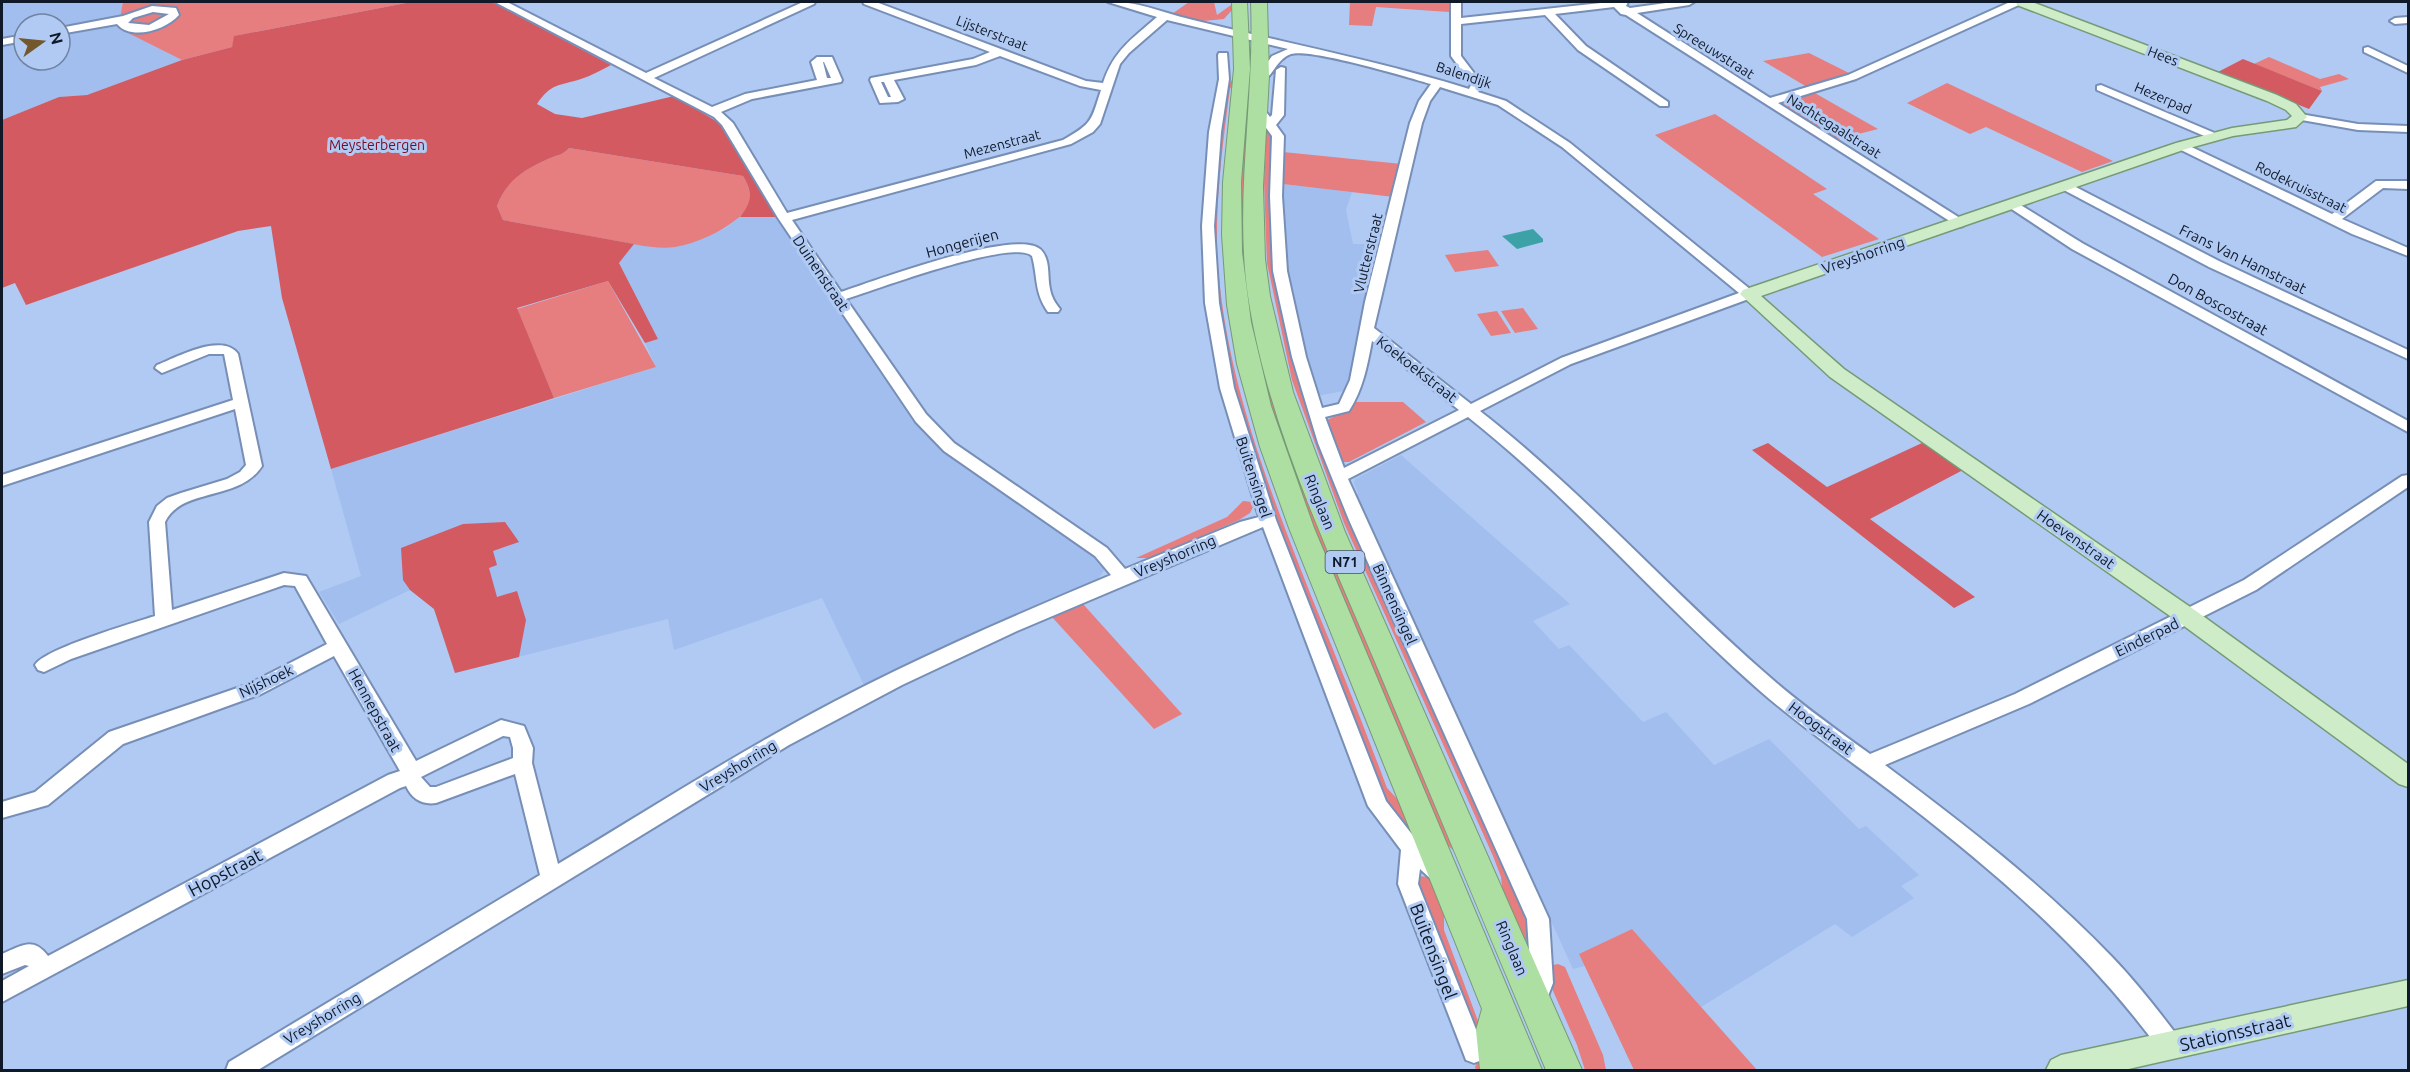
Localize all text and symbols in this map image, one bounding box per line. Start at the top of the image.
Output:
north arrow [12,12,72,72]
street label: Lijsterstraat [954,12,1030,54]
street label: Spreeuwstraat [1671,20,1758,82]
text: N [46,30,67,46]
street label: Hees [2146,43,2180,69]
street label: Balendijk [1434,59,1494,91]
street label: Hezerpad [2132,79,2194,117]
street label: Nachtegaalstraat [1784,91,1884,162]
street label: Mezenstraat [962,126,1043,162]
park label: Meysterbergen [329,137,425,153]
street label: Rodekruisstraat [2253,158,2350,216]
street label: Vlutterstraat [1350,211,1386,294]
street label: Frans Van Hamstraat [2177,221,2309,297]
street label: Hongerijen [924,225,1000,261]
street label: Duinenstraat [789,232,853,314]
street label: Vreyshorring [1819,233,1907,277]
street label: Don Boscostraat [2165,270,2271,338]
street label: Koekoekstraat [1373,332,1461,406]
street label: Buitensingel [1233,434,1275,520]
street label: Ringlaan [1301,472,1339,532]
street label: Hoevenstraat [2034,506,2118,572]
street label: Vreyshorring [1132,531,1218,581]
road number: N71 [1326,551,1364,573]
street label: Binnensingel [1370,561,1420,647]
street label: Einderpad [2112,614,2182,660]
street label: Nijshoek [236,661,296,701]
street label: Hennepstraat [345,666,405,755]
street label: Hoogstraat [1786,698,1857,758]
street label: Vreyshorring [697,736,779,796]
street label: Hopstraat [185,844,265,900]
street label: Buitensingel [1407,900,1461,1002]
street label: Ringlaan [1493,918,1531,978]
street label: Vreyshorring [281,988,363,1048]
street label: Stationsstraat [2178,1010,2292,1054]

